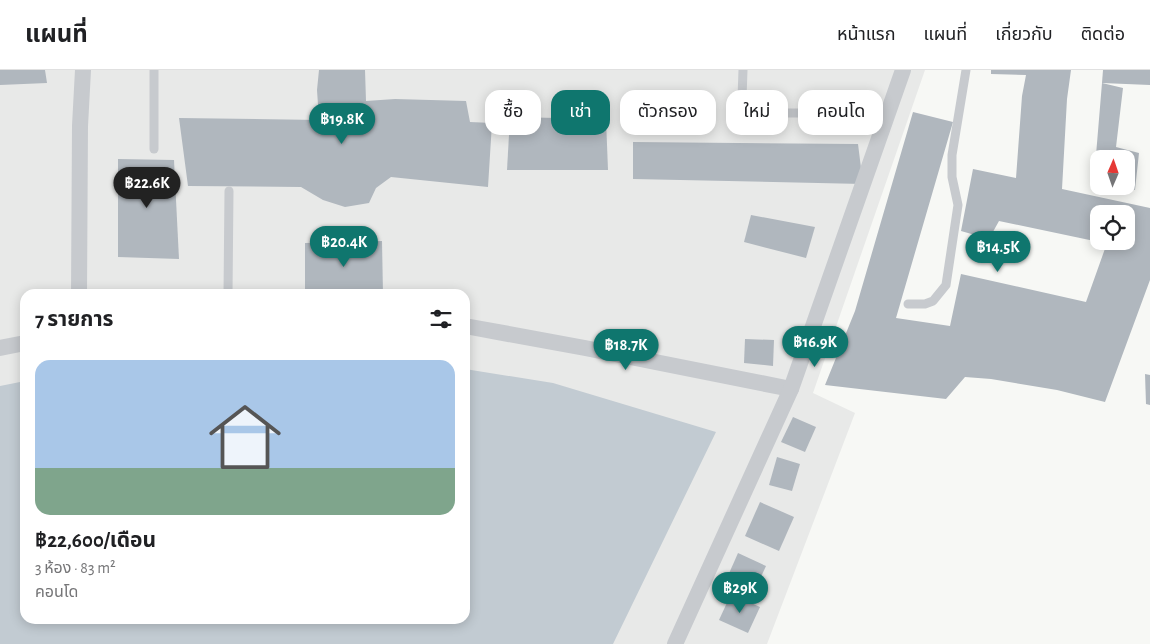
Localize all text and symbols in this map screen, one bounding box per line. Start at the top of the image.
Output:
text: แผนที่ [25,23,88,47]
text: หน้าแรก [837,26,895,44]
text: แผนที่ [923,26,967,44]
text: เกี่ยวกับ [995,26,1053,44]
text: ติดต่อ [1081,26,1125,44]
chip: ซื้อ [485,90,541,135]
chip: เช่า [551,90,610,135]
chip: ตัวกรอง [620,90,716,135]
chip: ใหม่ [726,90,788,135]
chip: คอนโด [798,90,883,135]
pin: ฿19.8K [301,102,383,145]
text: ฿19.8K [320,111,364,127]
north arrow [1090,150,1135,195]
map controls [1090,150,1135,250]
pin: ฿22.6K [106,166,188,209]
text: ฿22.6K [124,175,170,191]
button: locate [1090,205,1135,250]
pin: ฿20.4K [303,226,385,268]
pin: ฿14.5K [957,230,1039,273]
text: ฿20.4K [321,234,367,250]
text: ฿14.5K [976,239,1020,255]
icon: filters [427,305,455,333]
text: 7 รายการ [35,309,113,330]
pin: ฿16.9K [774,326,856,368]
pin: ฿18.7K [585,328,667,371]
text: ฿16.9K [793,334,837,350]
text: ฿18.7K [605,337,647,353]
icon: home [200,392,290,482]
text: ฿22,600/เดือน [35,530,156,551]
text: 3 ห้อง · 83 m² [35,560,116,576]
pin: ฿29K [710,572,770,614]
text: ฿29K [723,580,757,596]
text: คอนโด [35,584,78,600]

